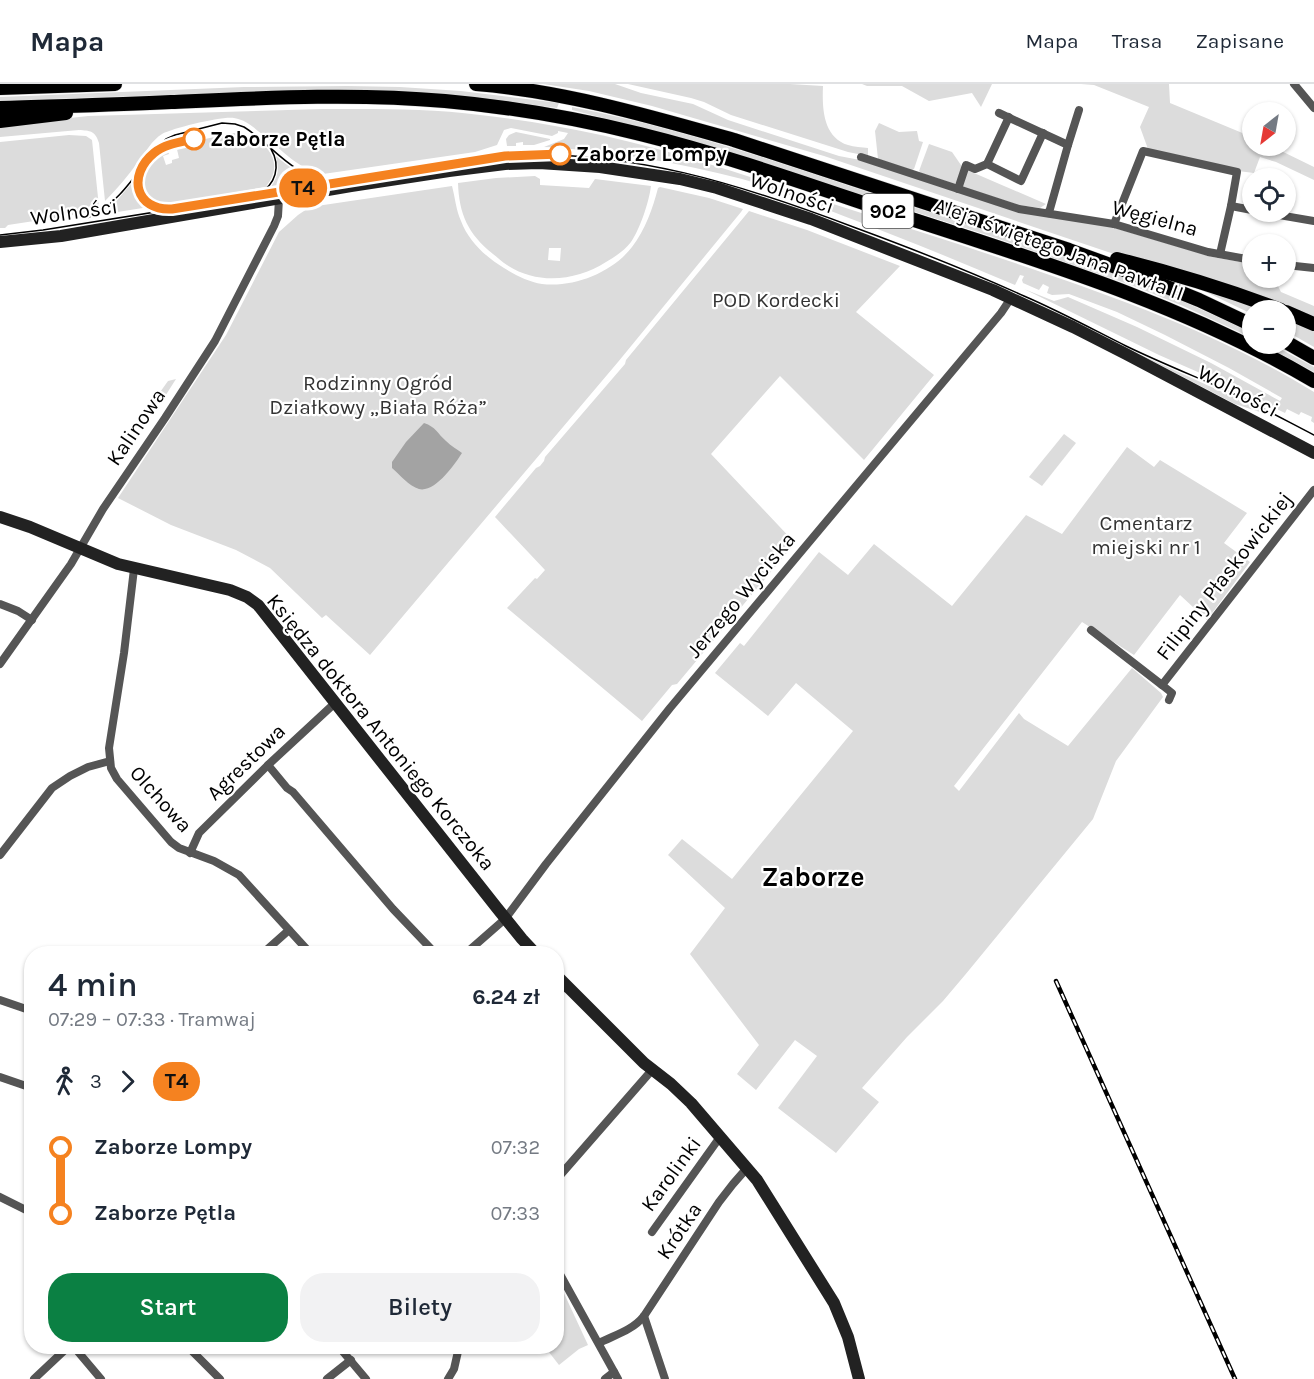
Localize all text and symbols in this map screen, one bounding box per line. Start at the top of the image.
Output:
text: Mapa [30,25,104,58]
text: Mapa [1026,29,1079,53]
text: Trasa [1112,29,1162,53]
text: Zapisane [1195,29,1284,53]
north arrow [1242,102,1296,156]
map controls [1242,102,1296,354]
place label: Zaborze Pętla [210,127,346,151]
marker: Zaborze Pętla [183,128,205,150]
place label: Zaborze Lompy [576,142,727,166]
marker: Zaborze Lompy [549,143,571,165]
street label: Wolności [747,167,837,219]
line badge: T4 [276,168,330,208]
button: locate [1242,168,1296,222]
text: T4 [291,176,315,200]
street label: Aleja świętego Jana Pawła II [931,193,1187,305]
street label: Wolności [29,194,119,230]
road number: 902 [862,194,914,228]
street label: Węgielna [1109,195,1201,241]
button: + [1242,234,1296,288]
park label: POD Kordecki [712,288,840,312]
button: − [1242,300,1296,354]
street label: Wolności [1194,360,1282,422]
park label: Rodzinny Ogród Działkowy „Biała Róża” [269,371,487,419]
street label: Kalinowa [102,384,170,470]
street label: Filipiny Płaskowickiej [1151,487,1297,665]
park label: Cmentarz miejski nr 1 [1091,511,1201,559]
street label: Jerzego Wyciska [682,528,800,662]
street label: Księdza doktora Antoniego Korczoka [262,589,500,875]
street label: Agrestowa [202,719,290,805]
street label: Olchowa [125,761,197,837]
district label: Zaborze [762,861,864,893]
text: 4 min [48,966,138,1004]
text: 6.24 zł [472,984,540,1010]
text: 07:29 – 07:33 · Tramwaj [48,1008,256,1031]
icon: walk [48,1065,81,1098]
icon: forward [111,1065,144,1098]
text: T4 [165,1069,188,1093]
text: 3 [90,1070,102,1093]
street label: Karolinki [636,1132,706,1216]
text: Zaborze Lompy [94,1134,252,1160]
text: 07:32 [491,1136,540,1159]
street label: Krótka [651,1198,707,1264]
text: Zaborze Pętla [94,1200,236,1226]
text: 07:33 [491,1202,540,1225]
button: Start [48,1273,288,1342]
button: Bilety [300,1273,540,1342]

